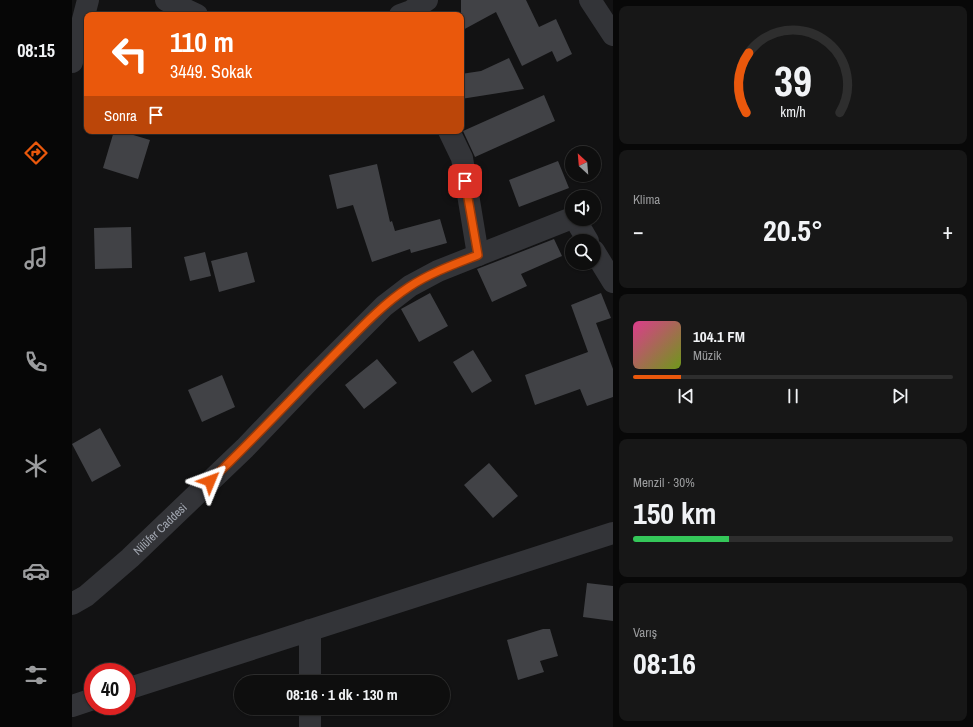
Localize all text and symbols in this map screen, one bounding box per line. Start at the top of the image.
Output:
text: 110 m [170,23,234,61]
icon: left [104,28,156,80]
text: 08:15 [17,38,55,63]
text: 39 [774,53,812,109]
text: 3449. Sokak [170,59,252,84]
text: km/h [780,102,806,121]
icon: arrive [145,104,167,126]
text: Sonra [104,105,137,126]
icon: directions [22,139,50,167]
north arrow [565,146,601,182]
map controls [565,146,601,270]
pin [448,164,482,198]
icon: arrive [454,170,476,192]
button: sound [565,190,601,226]
text: Klima [633,191,660,208]
text: 20.5° [763,210,823,250]
text: − [633,216,644,246]
text: + [942,216,953,246]
button: search [565,234,601,270]
icon: music [22,244,50,272]
text: 104.1 FM [693,326,745,347]
text: Müzik [693,347,721,364]
icon: phone [22,348,50,376]
icon: previous [675,385,697,407]
icon: pause [782,385,804,407]
icon: next [889,385,911,407]
icon: climate [22,452,50,480]
position arrow [189,460,231,502]
text: Menzil · 30% [633,474,695,491]
text: 150 km [633,493,716,533]
street label: Nilüfer Caddesi [130,500,190,559]
icon: car [22,557,50,585]
text: Varış [633,624,657,641]
text: 08:16 [633,643,696,683]
icon: filters [22,661,50,689]
speed limit sign: 40 [84,663,136,715]
text: 08:16 · 1 dk · 130 m [286,684,398,705]

